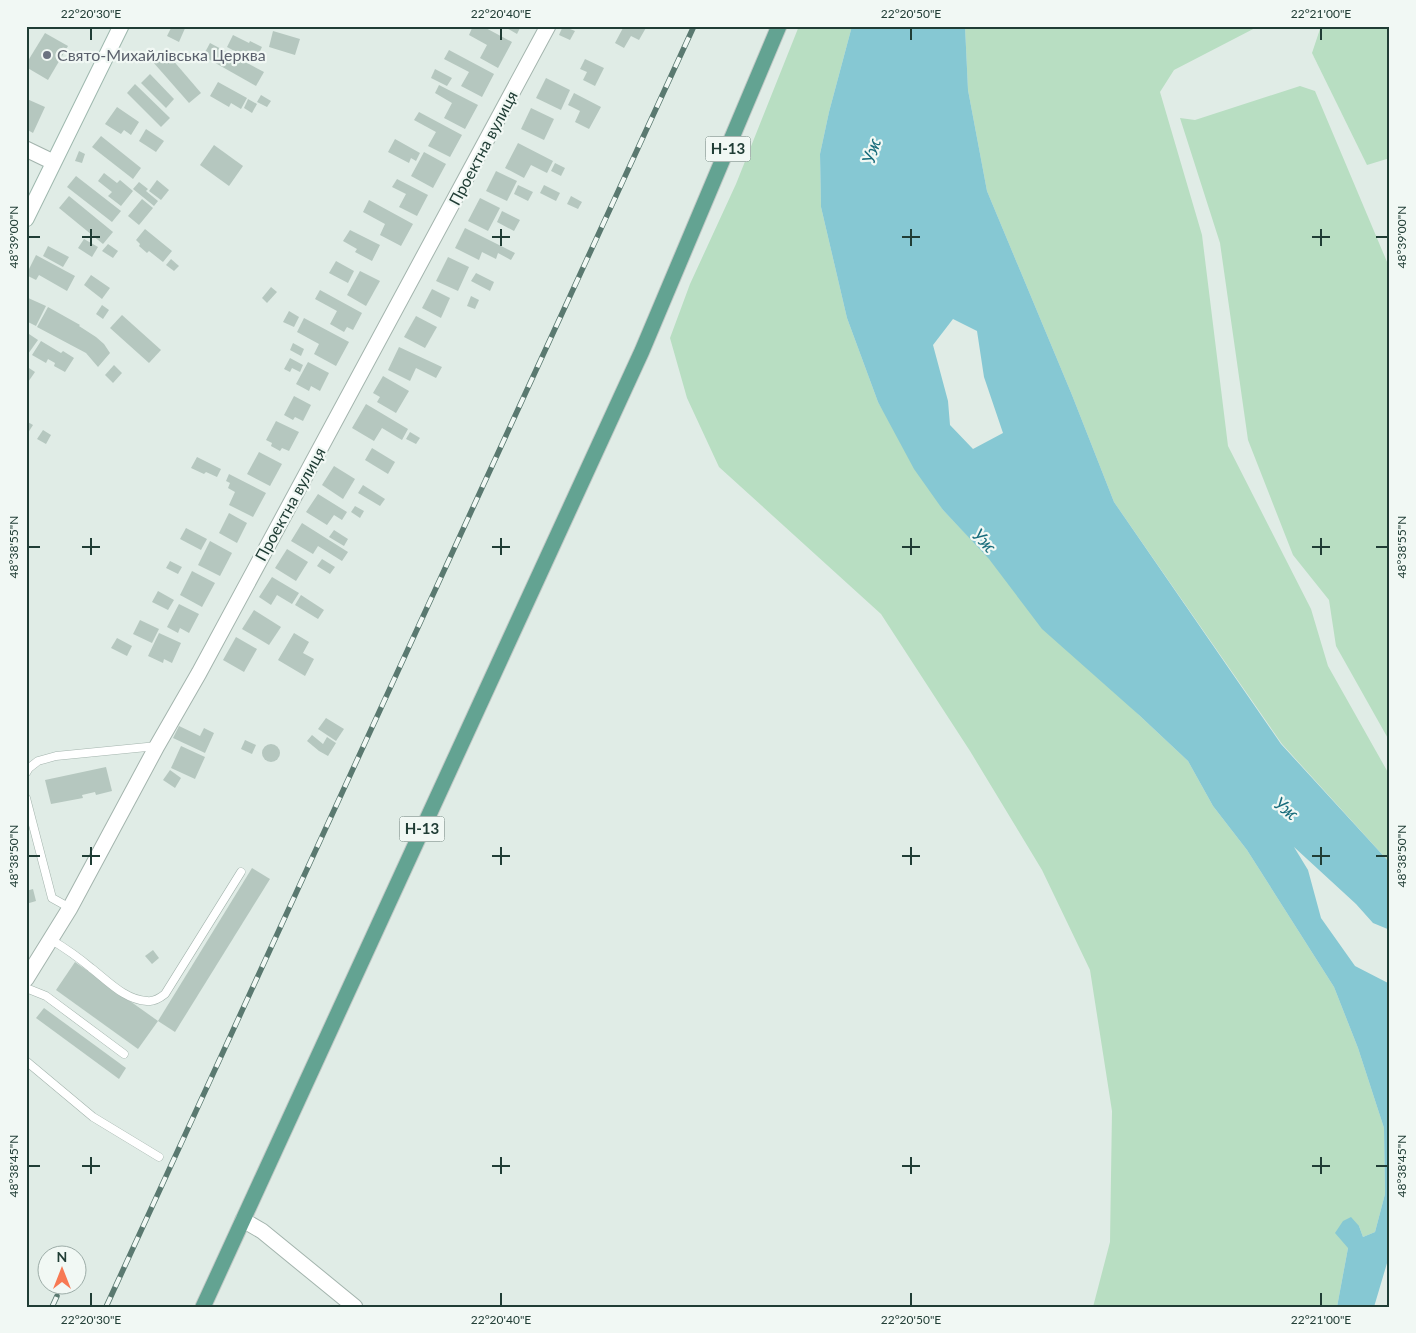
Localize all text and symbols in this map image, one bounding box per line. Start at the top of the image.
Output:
text: 22°20'30"E [61,6,121,21]
text: 22°20'40"E [471,6,531,21]
text: 22°20'50"E [881,6,941,21]
text: 22°21'00"E [1291,6,1351,21]
place label: Свято-Михайлівська Церква [57,45,266,64]
marker: Свято-Михайлівська Церква [41,49,53,61]
street label: Проектна вулиця [444,87,521,208]
water label: Уж [857,135,885,166]
road number: Н-13 [706,136,750,162]
text: 48°39'00"N [6,206,21,268]
text: 48°39'00"N [1394,206,1409,268]
street label: Проектна вулиця [250,444,329,564]
text: 48°38'55"N [6,516,21,578]
text: 48°38'55"N [1394,516,1409,578]
water label: Уж [968,524,1002,557]
water label: Уж [1270,792,1304,825]
road number: Н-13 [400,816,444,842]
text: 48°38'50"N [6,825,21,887]
text: 48°38'50"N [1394,825,1409,887]
text: 48°38'45"N [6,1135,21,1197]
text: 48°38'45"N [1394,1135,1409,1197]
north arrow [38,1246,88,1296]
text: N [57,1248,67,1265]
text: 22°20'30"E [61,1312,121,1327]
text: 22°20'40"E [471,1312,531,1327]
text: 22°20'50"E [881,1312,941,1327]
text: 22°21'00"E [1291,1312,1351,1327]

